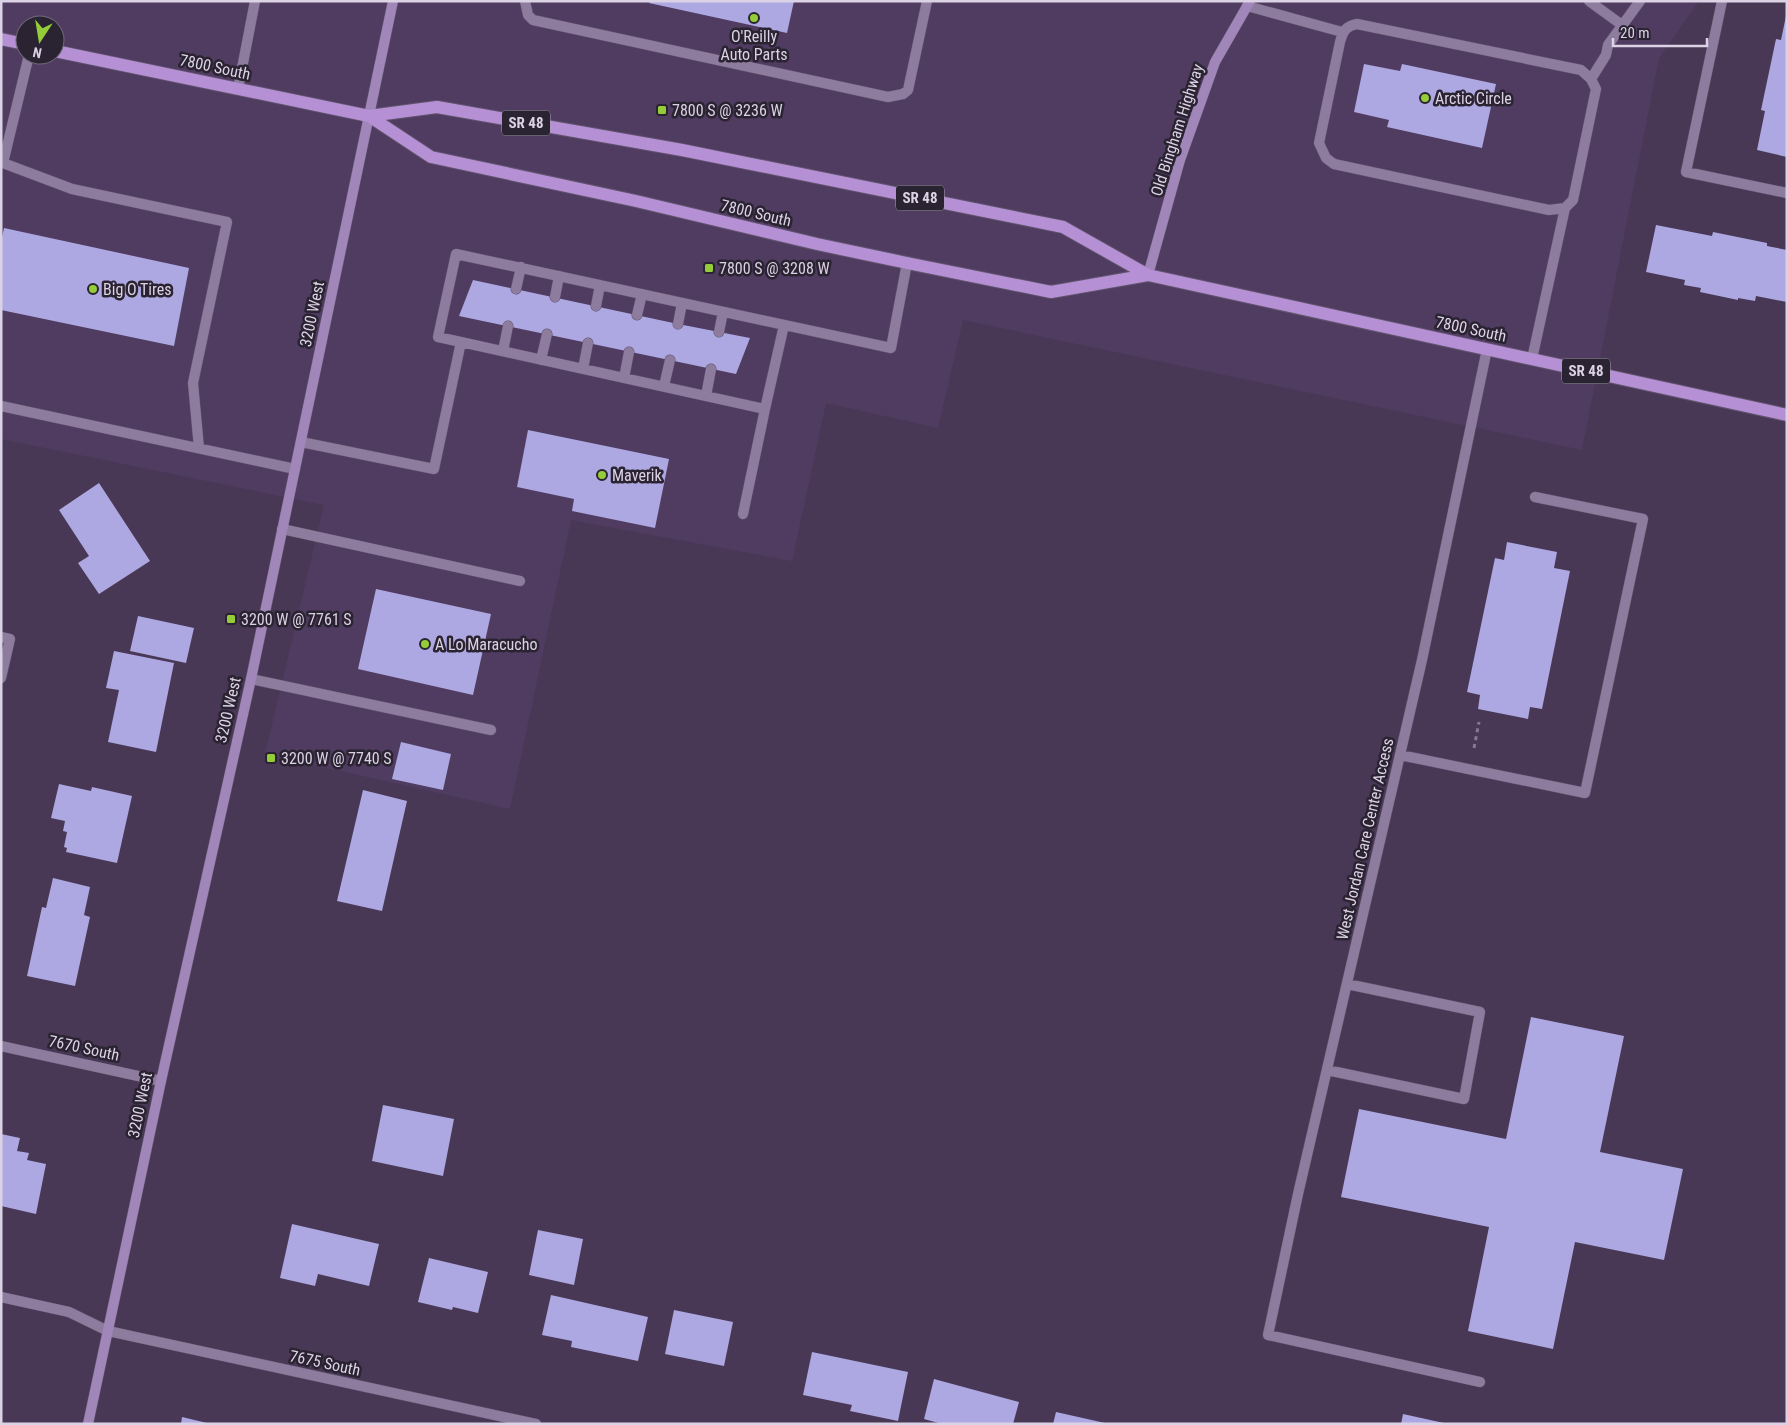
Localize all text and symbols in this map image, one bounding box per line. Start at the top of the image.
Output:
marker: O'Reilly Auto Parts [748,12,760,24]
north arrow [15,15,65,65]
scale bar [1613,15,1707,47]
text: 20 m [1620,24,1650,42]
place label: O'Reilly Auto Parts [721,27,787,64]
text: N [31,44,43,61]
street label: 7800 South [178,50,252,84]
street label: Old Bingham Highway [1147,61,1207,198]
place label: Arctic Circle [1435,89,1512,108]
marker: Arctic Circle [1419,92,1431,104]
place label: 7800 S @ 3236 W [672,101,783,120]
marker: 7800 S @ 3236 W [656,104,668,116]
road number: SR 48 [502,110,550,136]
road number: SR 48 [896,186,944,210]
street label: 7800 South [719,196,793,230]
place label: 7800 S @ 3208 W [719,259,830,278]
marker: 7800 S @ 3208 W [703,262,715,274]
street label: 3200 West [296,279,328,349]
place label: Big O Tires [103,280,171,299]
marker: Big O Tires [87,283,99,295]
street label: 7800 South [1434,312,1508,346]
road number: SR 48 [1562,358,1610,384]
place label: Maverik [612,466,662,485]
marker: Maverik [596,469,608,481]
place label: 3200 W @ 7761 S [241,610,352,629]
marker: 3200 W @ 7761 S [225,613,237,625]
place label: A Lo Maracucho [435,635,537,654]
marker: A Lo Maracucho [419,638,431,650]
street label: 3200 West [211,675,245,745]
street label: West Jordan Care Center Access [1333,736,1397,942]
place label: 3200 W @ 7740 S [281,749,392,768]
marker: 3200 W @ 7740 S [265,752,277,764]
street label: 7670 South [47,1031,121,1065]
street label: 3200 West [124,1070,156,1140]
street label: 7675 South [288,1346,362,1380]

